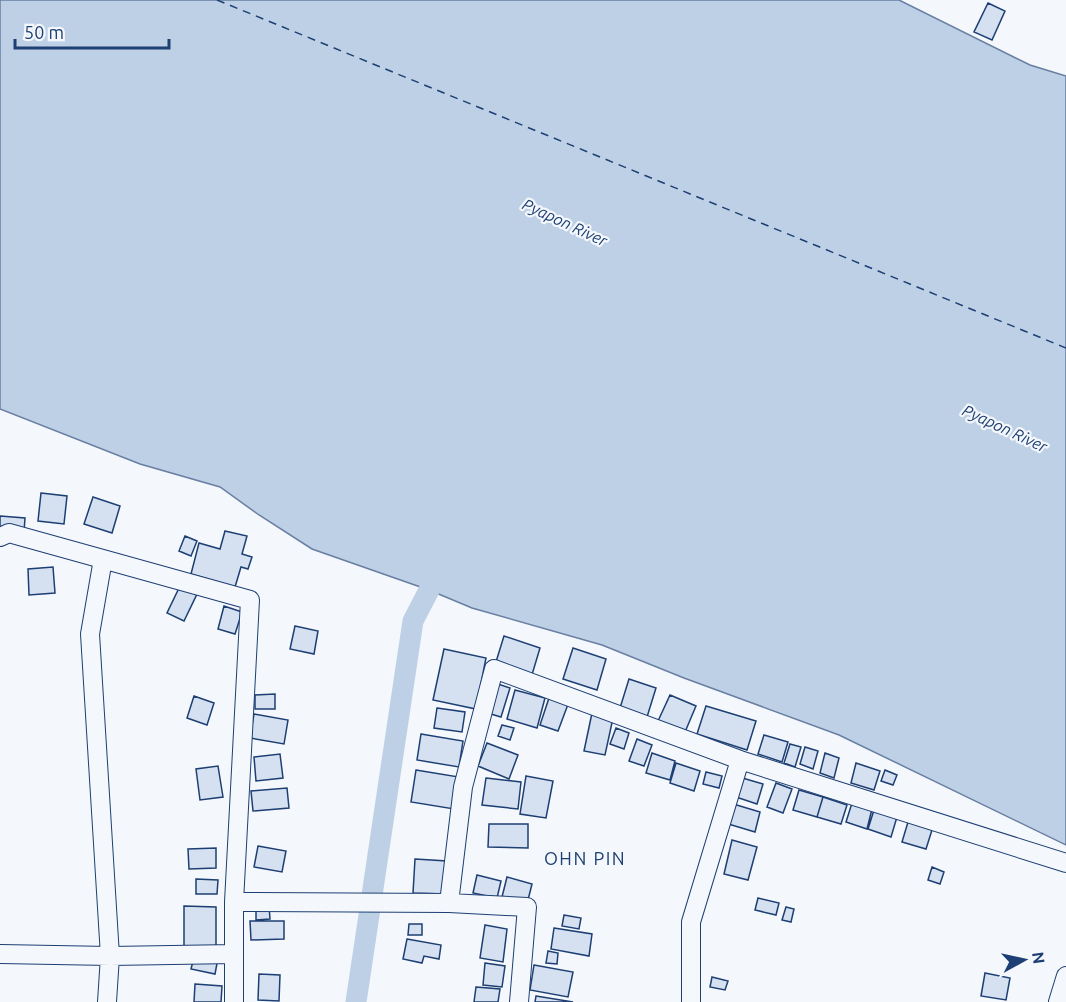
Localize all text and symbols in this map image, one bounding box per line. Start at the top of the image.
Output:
scale bar [15,12,170,50]
text: 50 m [24,22,64,42]
water label: Pyapon River [520,195,611,250]
water label: Pyapon River [960,401,1051,456]
district label: OHN PIN [544,848,626,868]
north arrow [994,930,1054,990]
text: N [1029,951,1049,965]

